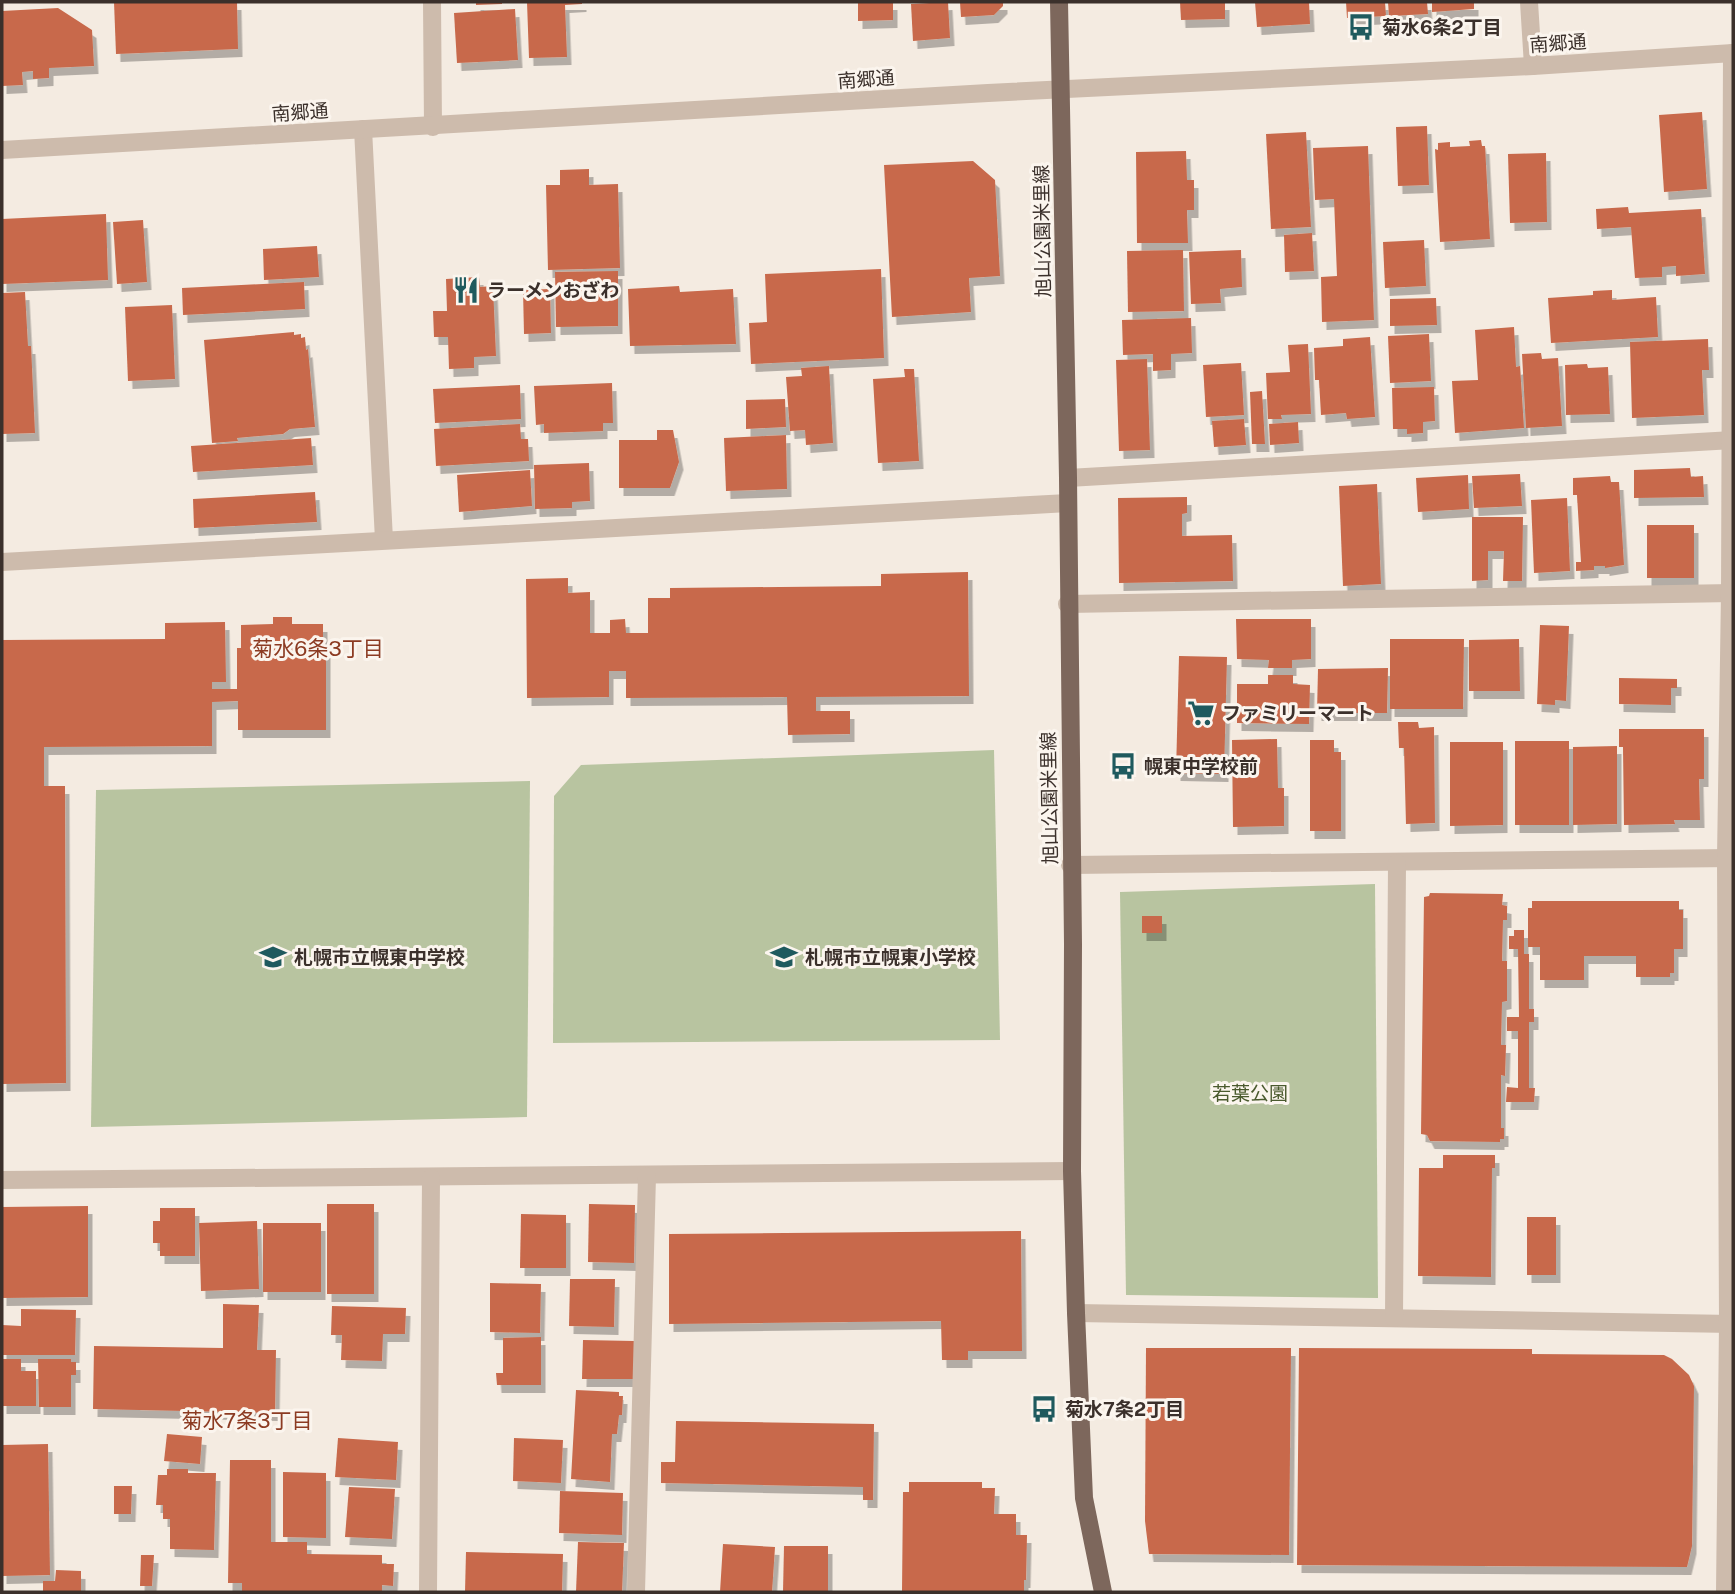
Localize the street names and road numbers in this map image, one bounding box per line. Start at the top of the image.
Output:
street label: 南郷通 [1529,30,1587,56]
street label: 南郷通 [837,66,895,92]
street label: 南郷通 [271,99,329,125]
street label: 旭山公園米里線 [1030,164,1054,298]
street label: 旭山公園米里線 [1037,731,1061,865]

